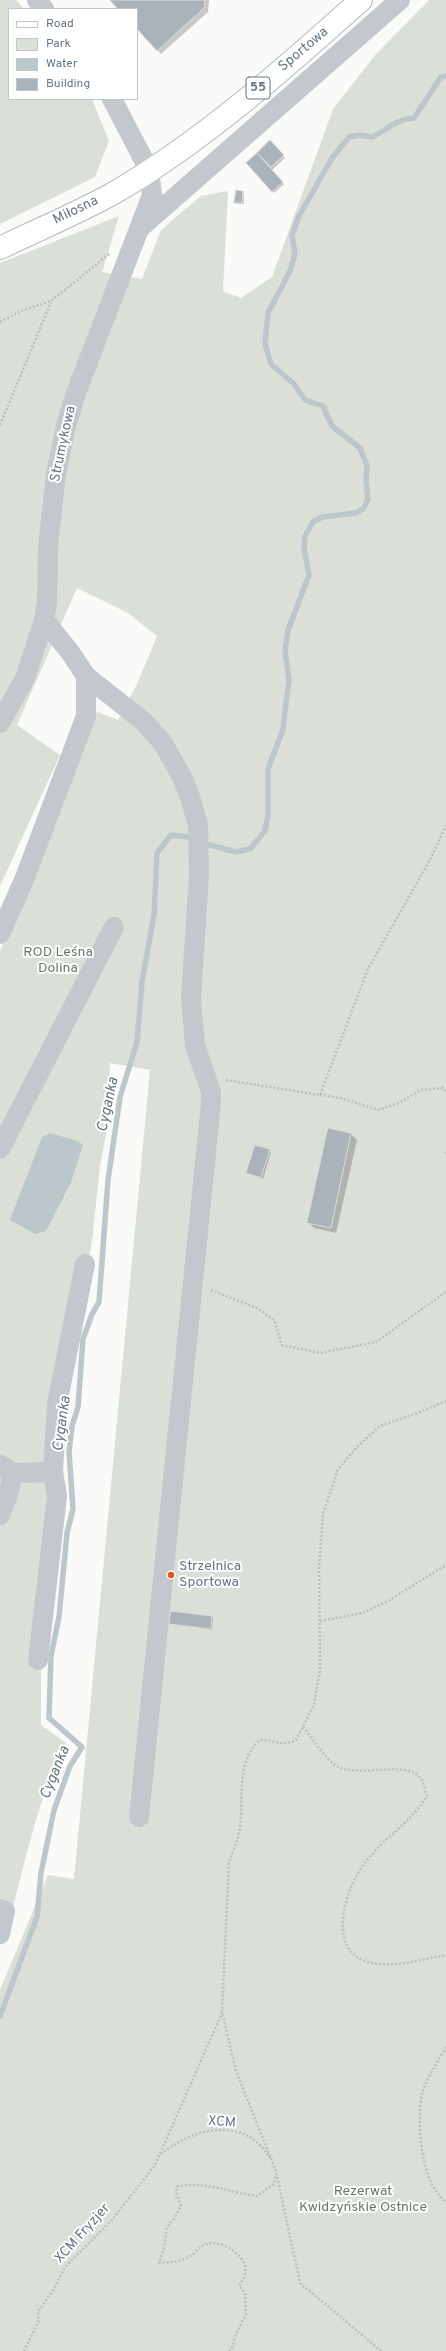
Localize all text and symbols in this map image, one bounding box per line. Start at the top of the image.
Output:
legend [8,8,138,100]
text: Road [46,16,74,32]
street label: Sportowa [276,24,332,76]
text: Park [46,36,71,52]
text: Water [46,56,78,72]
text: Building [46,76,90,92]
road number: 55 [246,77,270,99]
street label: Miłosna [51,193,101,229]
street label: Strumykowa [48,404,80,484]
park label: ROD Leśna Dolina [23,945,93,978]
water label: Cyganka [94,1076,124,1134]
water label: Cyganka [50,1395,76,1453]
place label: Strzelnica Sportowa [179,1559,241,1592]
marker: Strzelnica Sportowa [166,1570,176,1580]
water label: Cyganka [37,1744,75,1802]
street label: XCM [207,2114,237,2132]
park label: Rezerwat Kwidzyńskie Ostnice [299,2184,427,2216]
street label: XCM Fryzjer [52,2201,114,2267]

